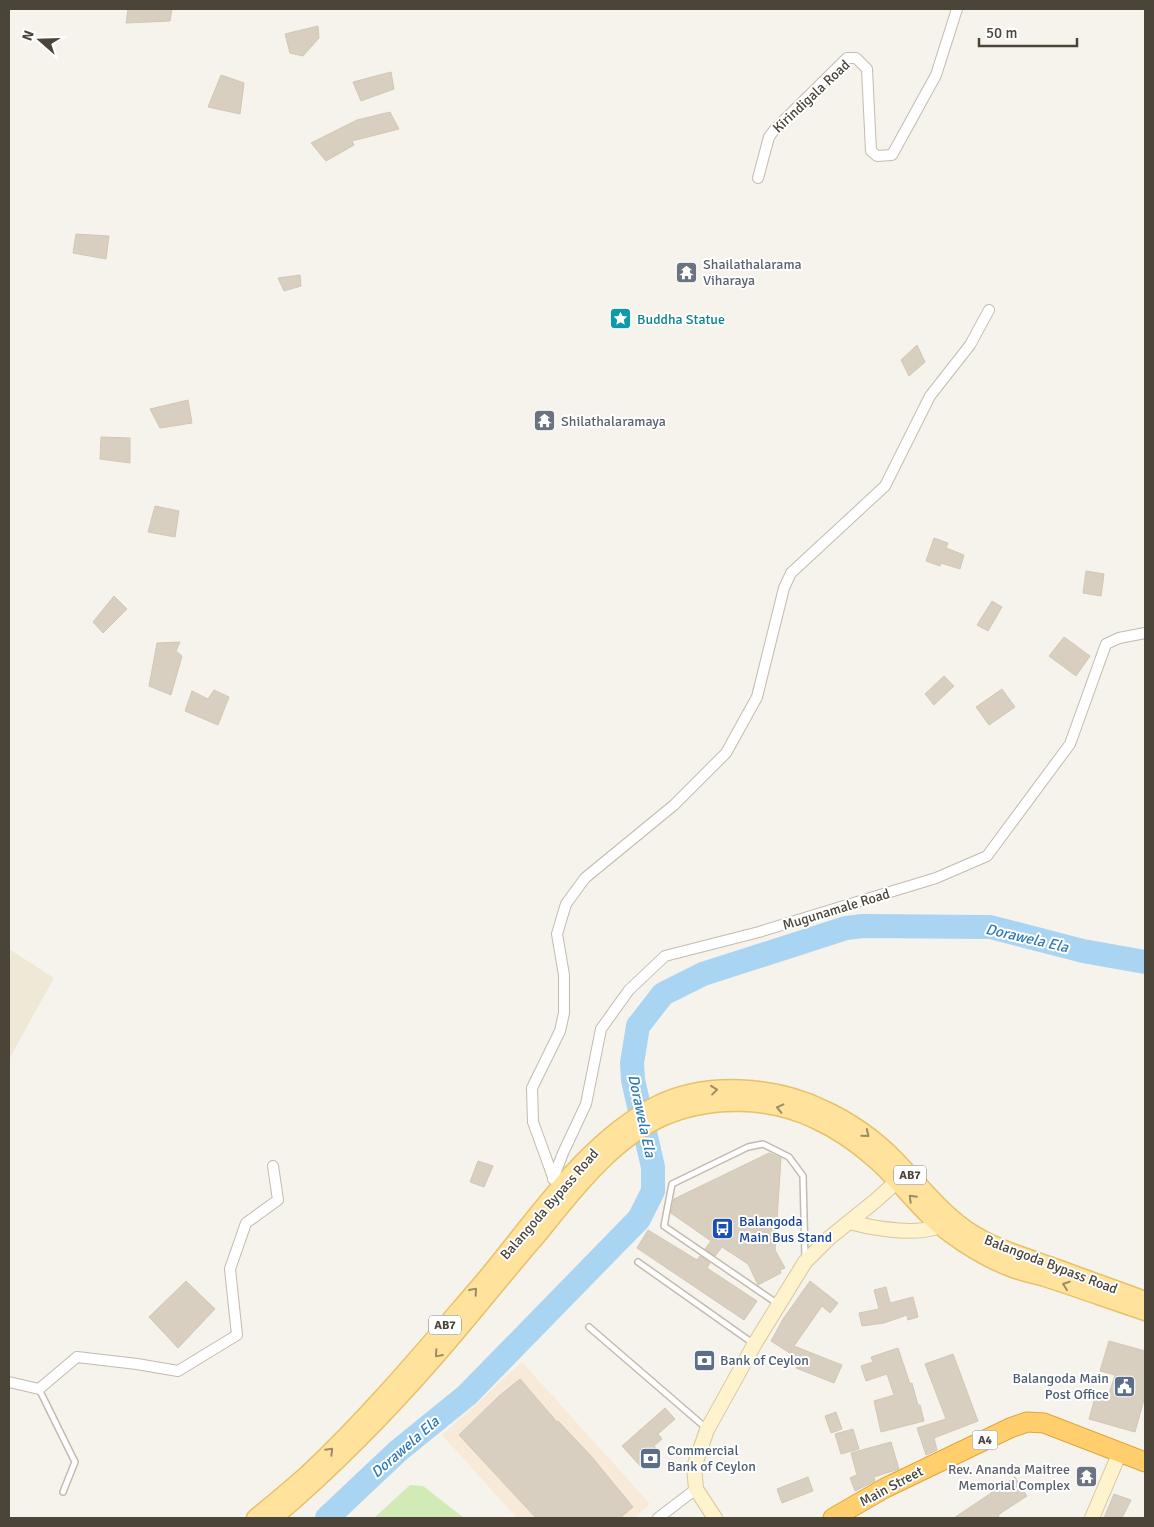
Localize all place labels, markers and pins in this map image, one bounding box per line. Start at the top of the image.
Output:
place label: Shailathalarama Viharaya [703,256,802,289]
temple icon: Shailathalarama Viharaya [675,260,699,284]
place icon: Buddha Statue [609,307,633,331]
place label: Buddha Statue [637,311,725,328]
temple icon: Shilathalaramaya [533,409,557,433]
place label: Shilathalaramaya [561,413,666,430]
place label: Balangoda Main Bus Stand [739,1213,832,1246]
bus stop icon: Balangoda Main Bus Stand [711,1217,735,1241]
bank icon: Bank of Ceylon [692,1348,716,1372]
place label: Bank of Ceylon [720,1352,809,1369]
place label: Balangoda Main Post Office [1012,1370,1109,1403]
public building icon: Balangoda Main Post Office [1113,1374,1137,1398]
place label: Commercial Bank of Ceylon [667,1442,756,1475]
bank icon: Commercial Bank of Ceylon [639,1446,663,1470]
place label: Rev. Ananda Maitree Memorial Complex [948,1461,1071,1494]
temple icon: Rev. Ananda Maitree Memorial Complex [1074,1465,1098,1489]

